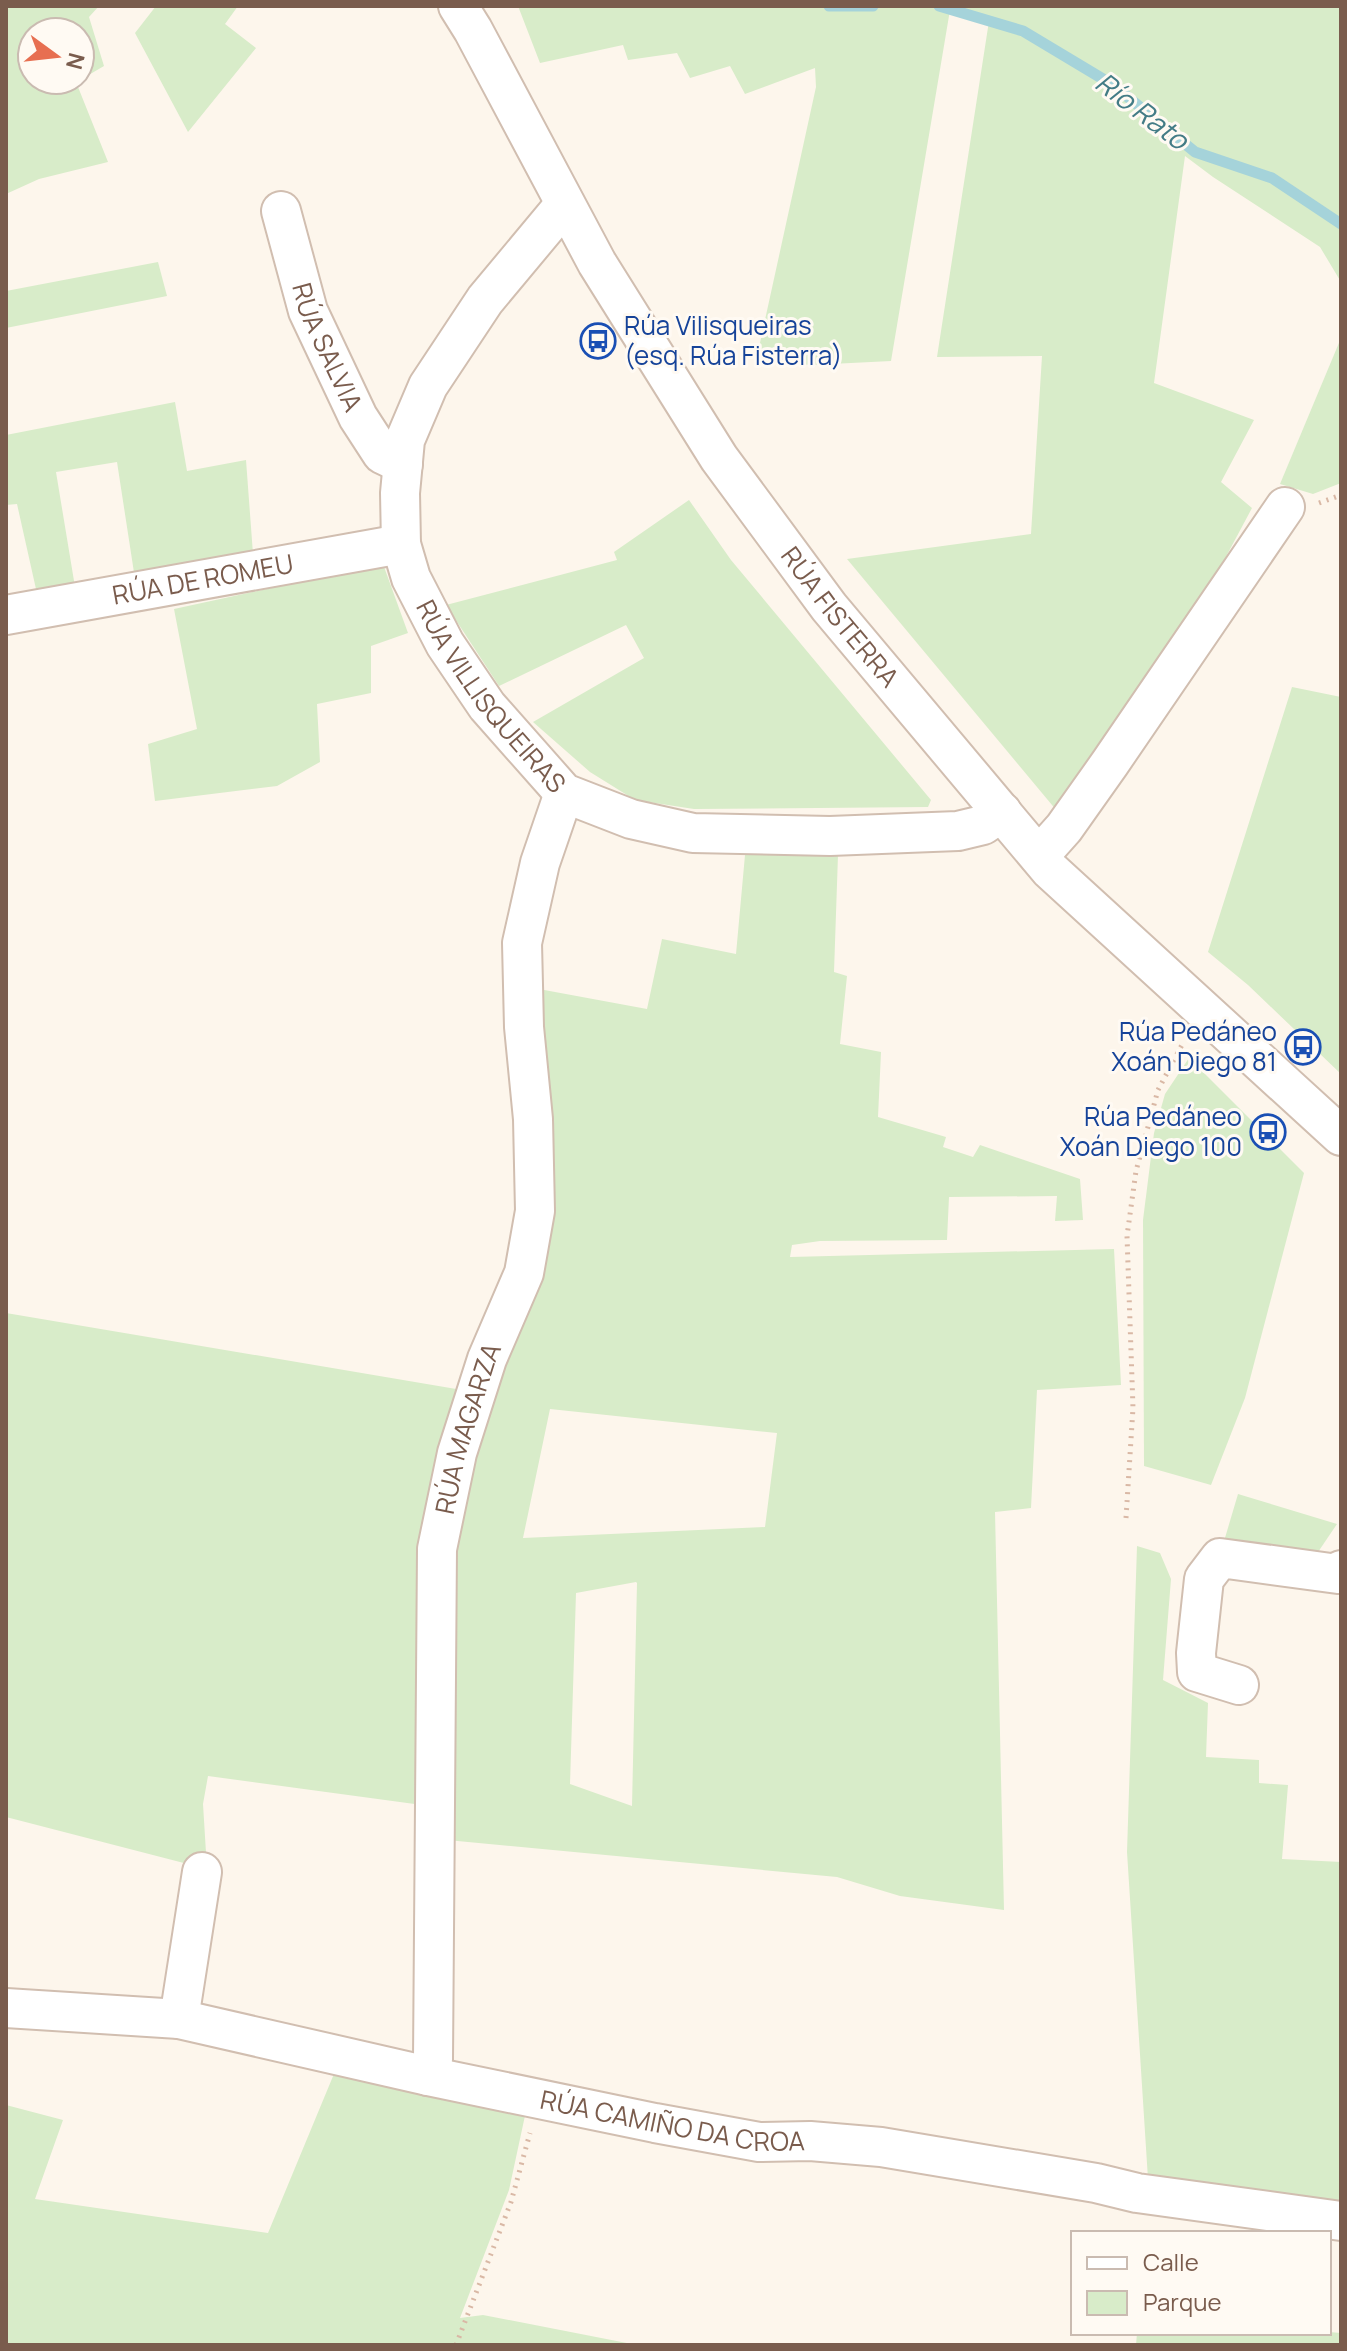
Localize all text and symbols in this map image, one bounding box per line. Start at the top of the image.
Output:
north arrow [16,16,96,96]
text: N [59,50,92,73]
water label: Río Rato [1089,63,1198,158]
street label: RÚA SALVIA [284,279,372,417]
place label: Rúa Vilisqueiras (esq. Rúa Fisterra) [624,307,843,373]
bus stop icon: Rúa Vilisqueiras (esq. Rúa Fisterra) [579,322,617,360]
street label: RÚA FISTERRA [773,539,908,694]
street label: RÚA DE ROMEU [109,545,296,613]
street label: RÚA VILLISQUEIRAS [408,594,574,800]
place label: Rúa Pedáneo Xoán Diego 81 [1111,1013,1277,1079]
bus stop icon: Rúa Pedáneo Xoán Diego 81 [1284,1028,1322,1066]
place label: Rúa Pedáneo Xoán Diego 100 [1060,1098,1242,1164]
bus stop icon: Rúa Pedáneo Xoán Diego 100 [1249,1113,1287,1151]
street label: RÚA MAGARZA [426,1337,509,1517]
street label: RÚA CAMIÑO DA CROA [537,2081,805,2159]
legend [1071,2231,1331,2335]
text: Calle [1143,2245,1199,2278]
text: Parque [1143,2285,1221,2318]

